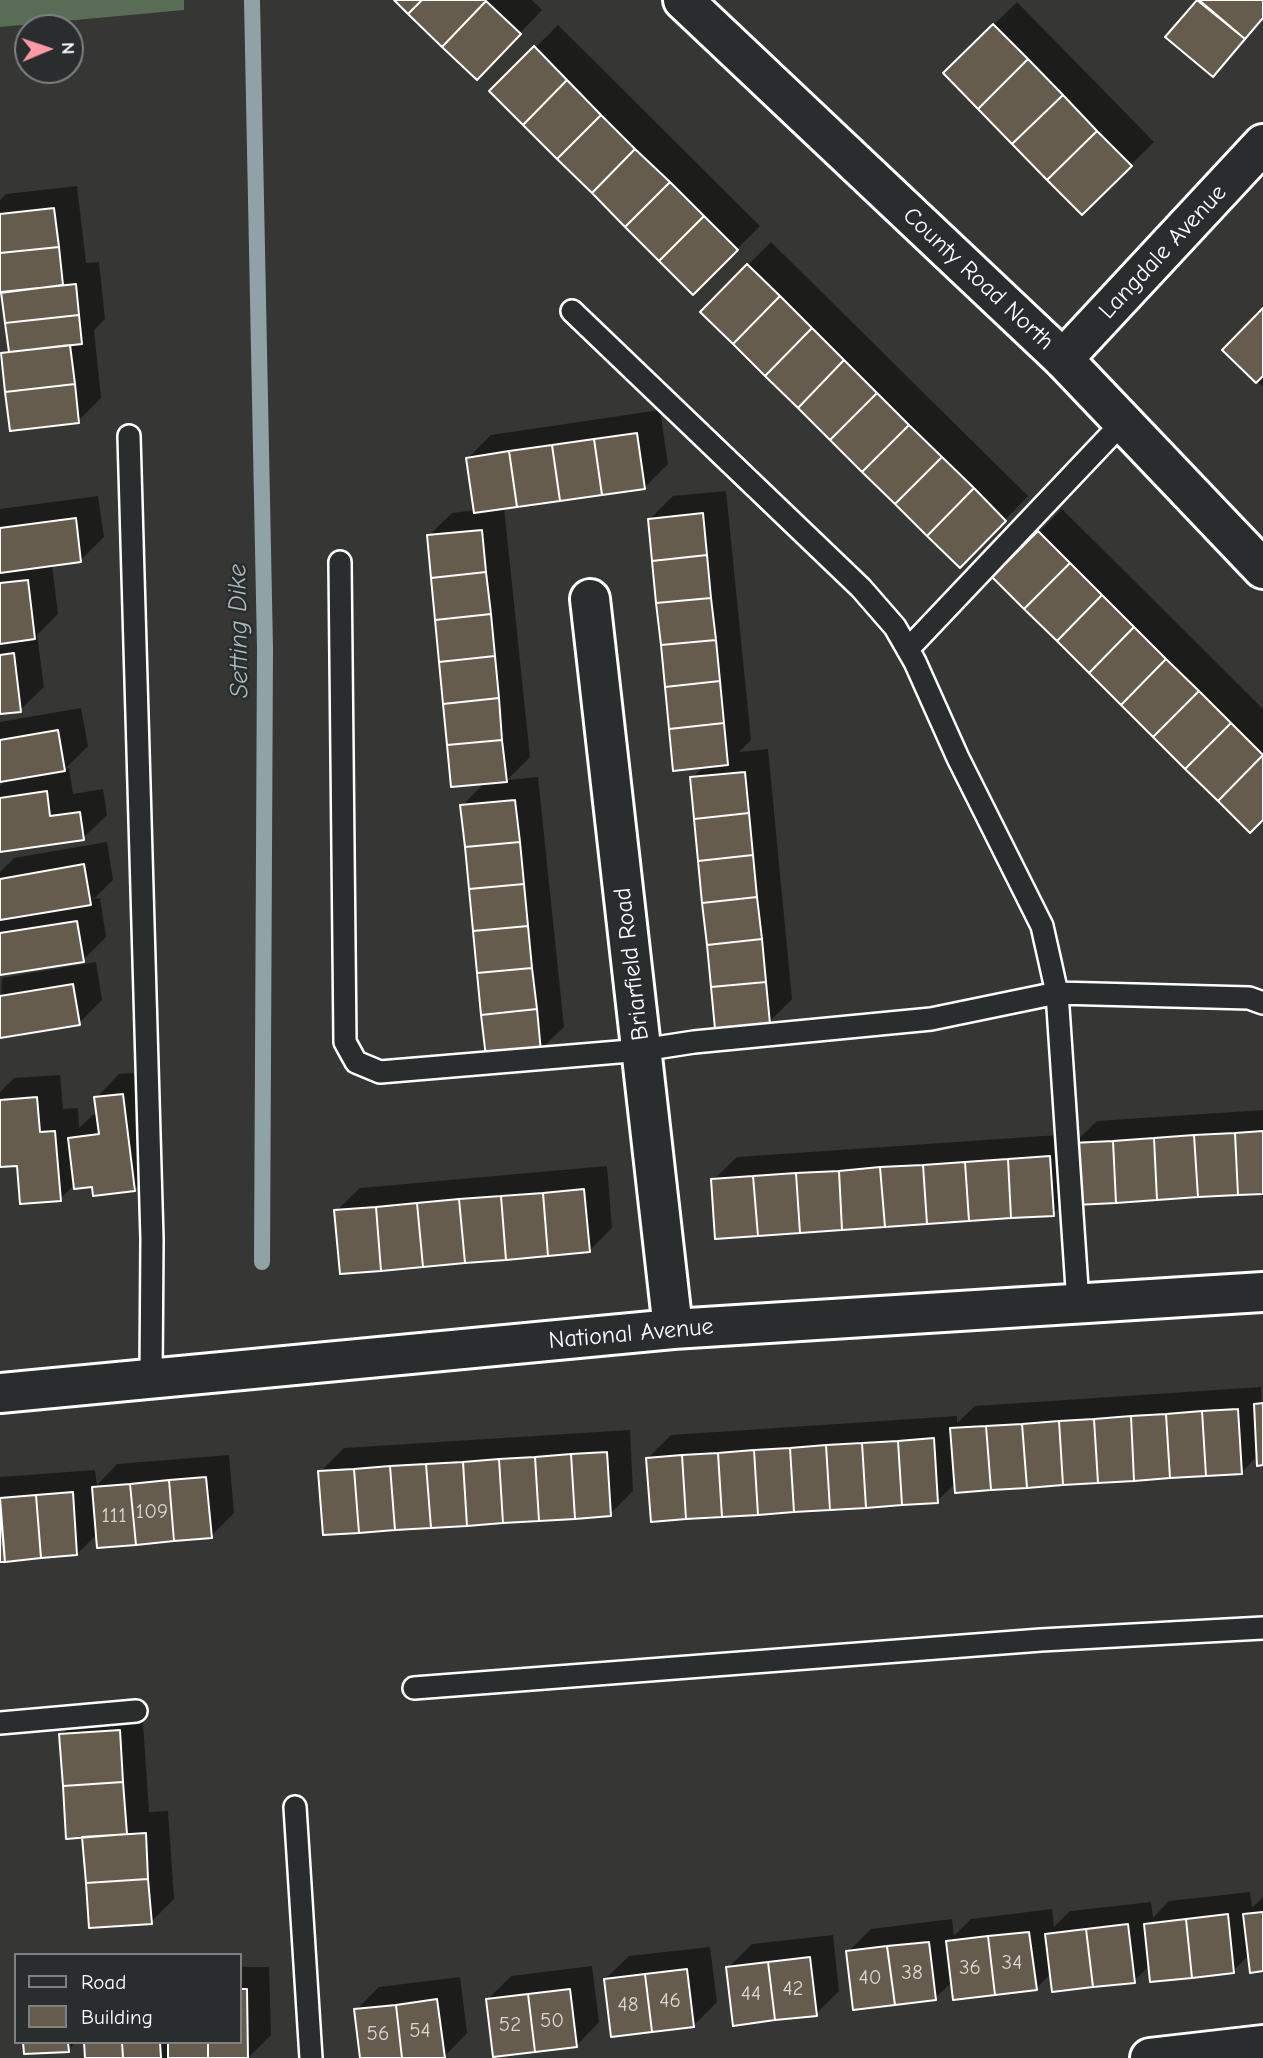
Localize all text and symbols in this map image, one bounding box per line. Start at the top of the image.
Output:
north arrow [14,14,84,84]
text: N [57,42,79,55]
street label: Langdale Avenue [1093,179,1233,325]
street label: County Road North [896,202,1060,356]
water label: Setting Dike [222,564,256,698]
street label: Briarfield Road [608,886,656,1042]
street label: National Avenue [547,1312,715,1356]
house number: 109 [136,1499,168,1525]
house number: 111 [102,1503,126,1529]
house number: 34 [1002,1950,1022,1976]
legend [14,1953,242,2044]
house number: 36 [959,1955,981,1981]
house number: 38 [901,1960,923,1986]
house number: 40 [859,1965,881,1991]
text: Road [81,1970,126,1994]
house number: 42 [782,1976,804,2002]
house number: 44 [741,1981,761,2007]
house number: 46 [659,1988,681,2014]
house number: 48 [618,1992,638,2018]
text: Building [81,2005,153,2029]
house number: 50 [540,2008,564,2034]
house number: 52 [499,2012,521,2038]
house number: 54 [409,2018,431,2044]
house number: 56 [367,2021,389,2047]

